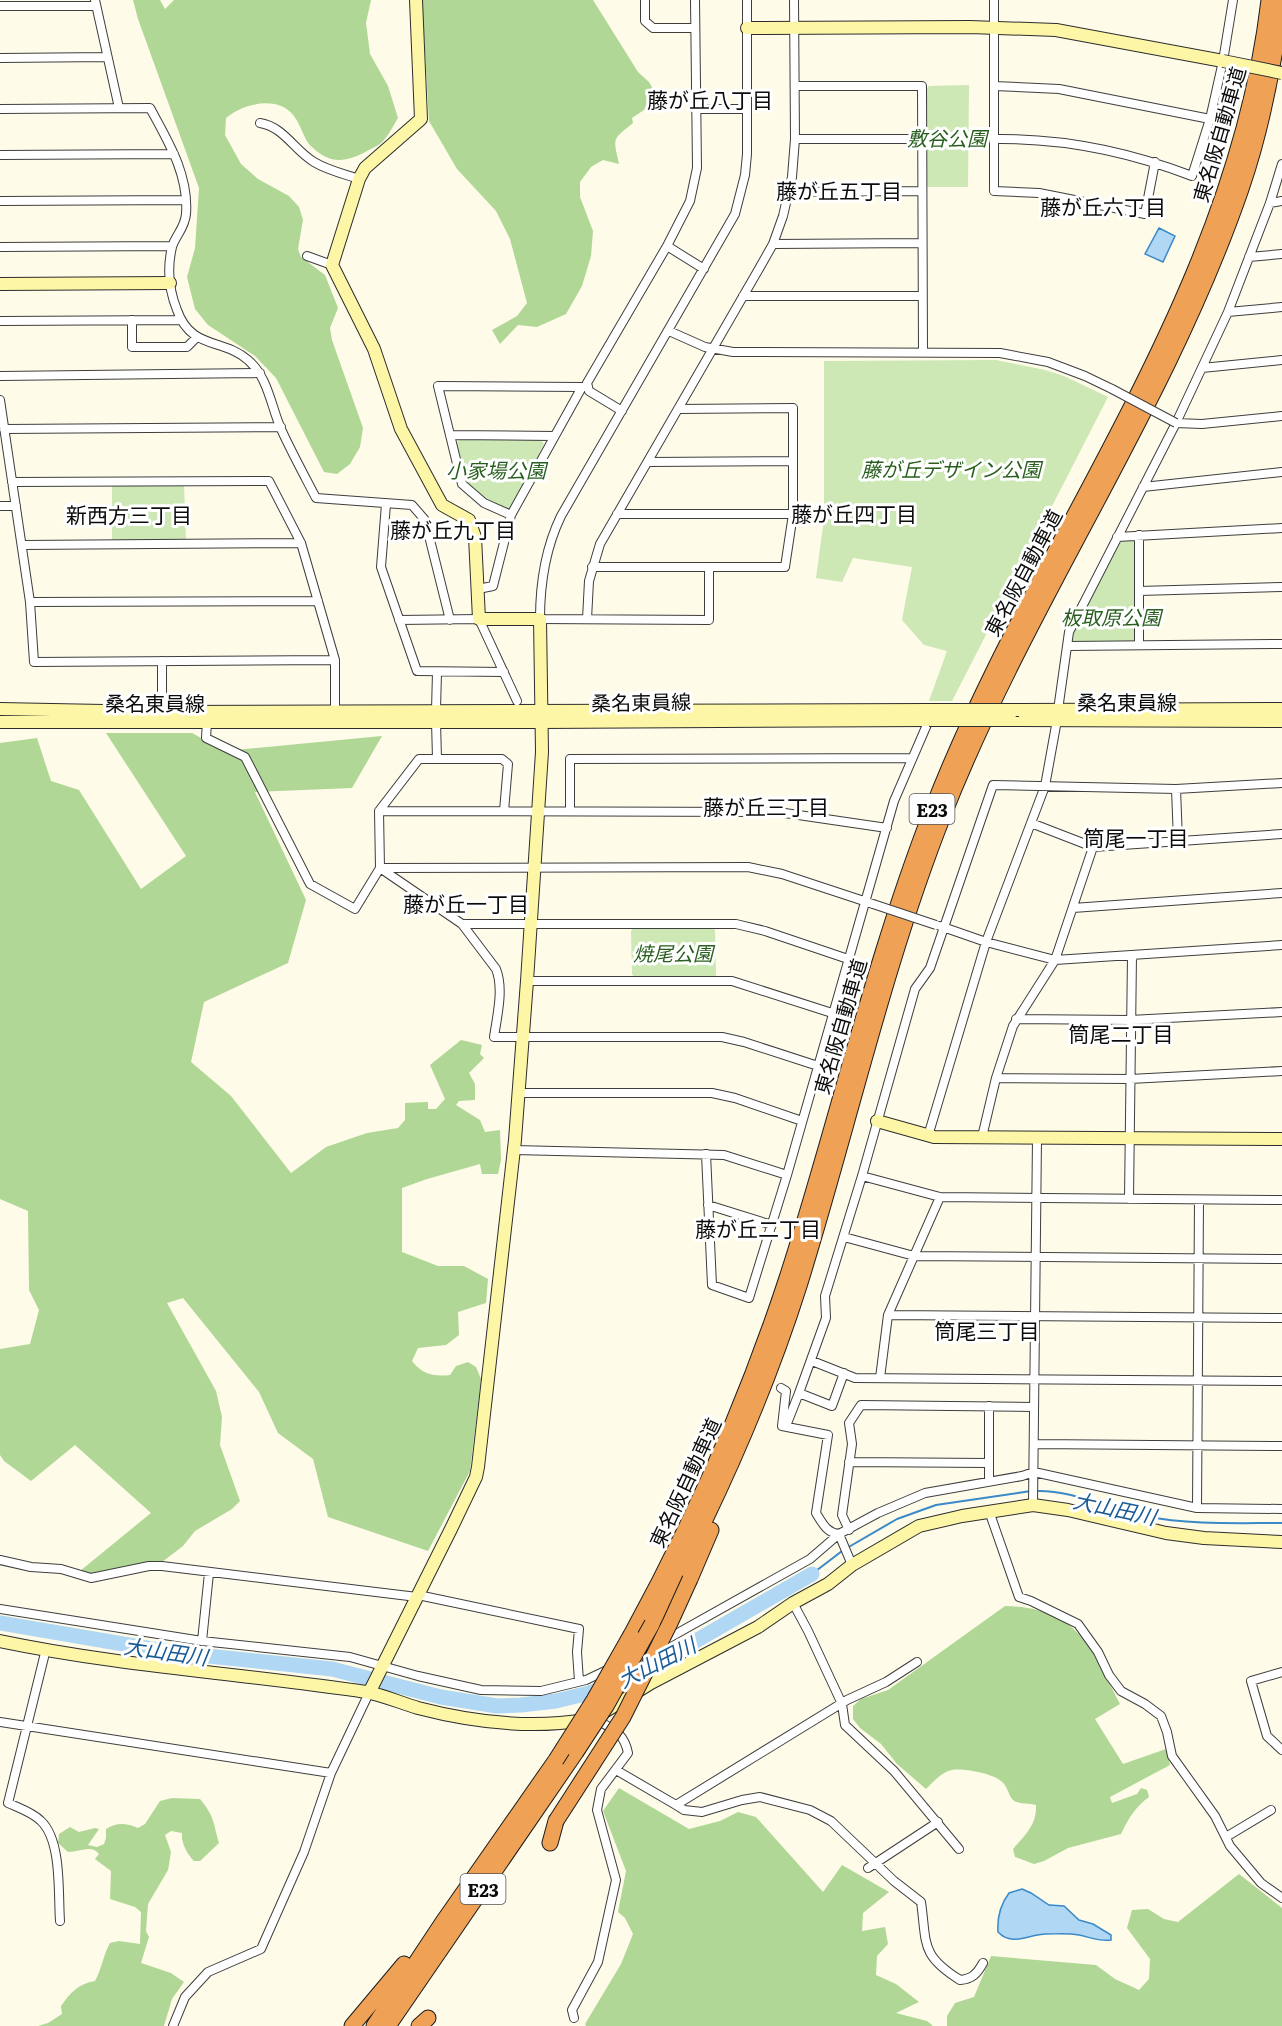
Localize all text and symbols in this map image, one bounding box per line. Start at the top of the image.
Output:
street label: 東名阪自動車道 [1184,63,1252,205]
district label: 藤が丘八丁目 [647,83,773,114]
park label: 敷谷公園 [907,122,990,152]
district label: 藤が丘五丁目 [776,174,902,205]
district label: 藤が丘六丁目 [1040,190,1166,221]
park label: 藤が丘デザイン公園 [861,453,1044,483]
park label: 小家場公園 [446,454,549,484]
district label: 藤が丘四丁目 [791,497,917,528]
district label: 新西方三丁目 [66,498,192,529]
street label: 東名阪自動車道 [976,503,1068,641]
district label: 藤が丘九丁目 [390,513,516,544]
park label: 板取原公園 [1061,601,1164,631]
street label: 桑名東員線 [591,685,691,717]
street label: 桑名東員線 [1077,686,1177,716]
street label: 桑名東員線 [105,687,205,717]
district label: 藤が丘三丁目 [703,790,829,821]
road number: E23 [910,794,954,824]
district label: 筒尾一丁目 [1084,821,1189,852]
district label: 藤が丘一丁目 [403,887,529,918]
park label: 焼尾公園 [633,937,716,967]
street label: 東名阪自動車道 [805,955,873,1097]
district label: 筒尾二丁目 [1069,1017,1174,1048]
district label: 藤が丘二丁目 [695,1212,821,1243]
district label: 筒尾三丁目 [935,1314,1040,1345]
street label: 東名阪自動車道 [641,1412,727,1552]
water label: 大山田川 [1071,1483,1161,1531]
water label: 大山田川 [612,1627,702,1694]
water label: 大山田川 [122,1629,212,1671]
road number: E23 [460,1874,506,1904]

